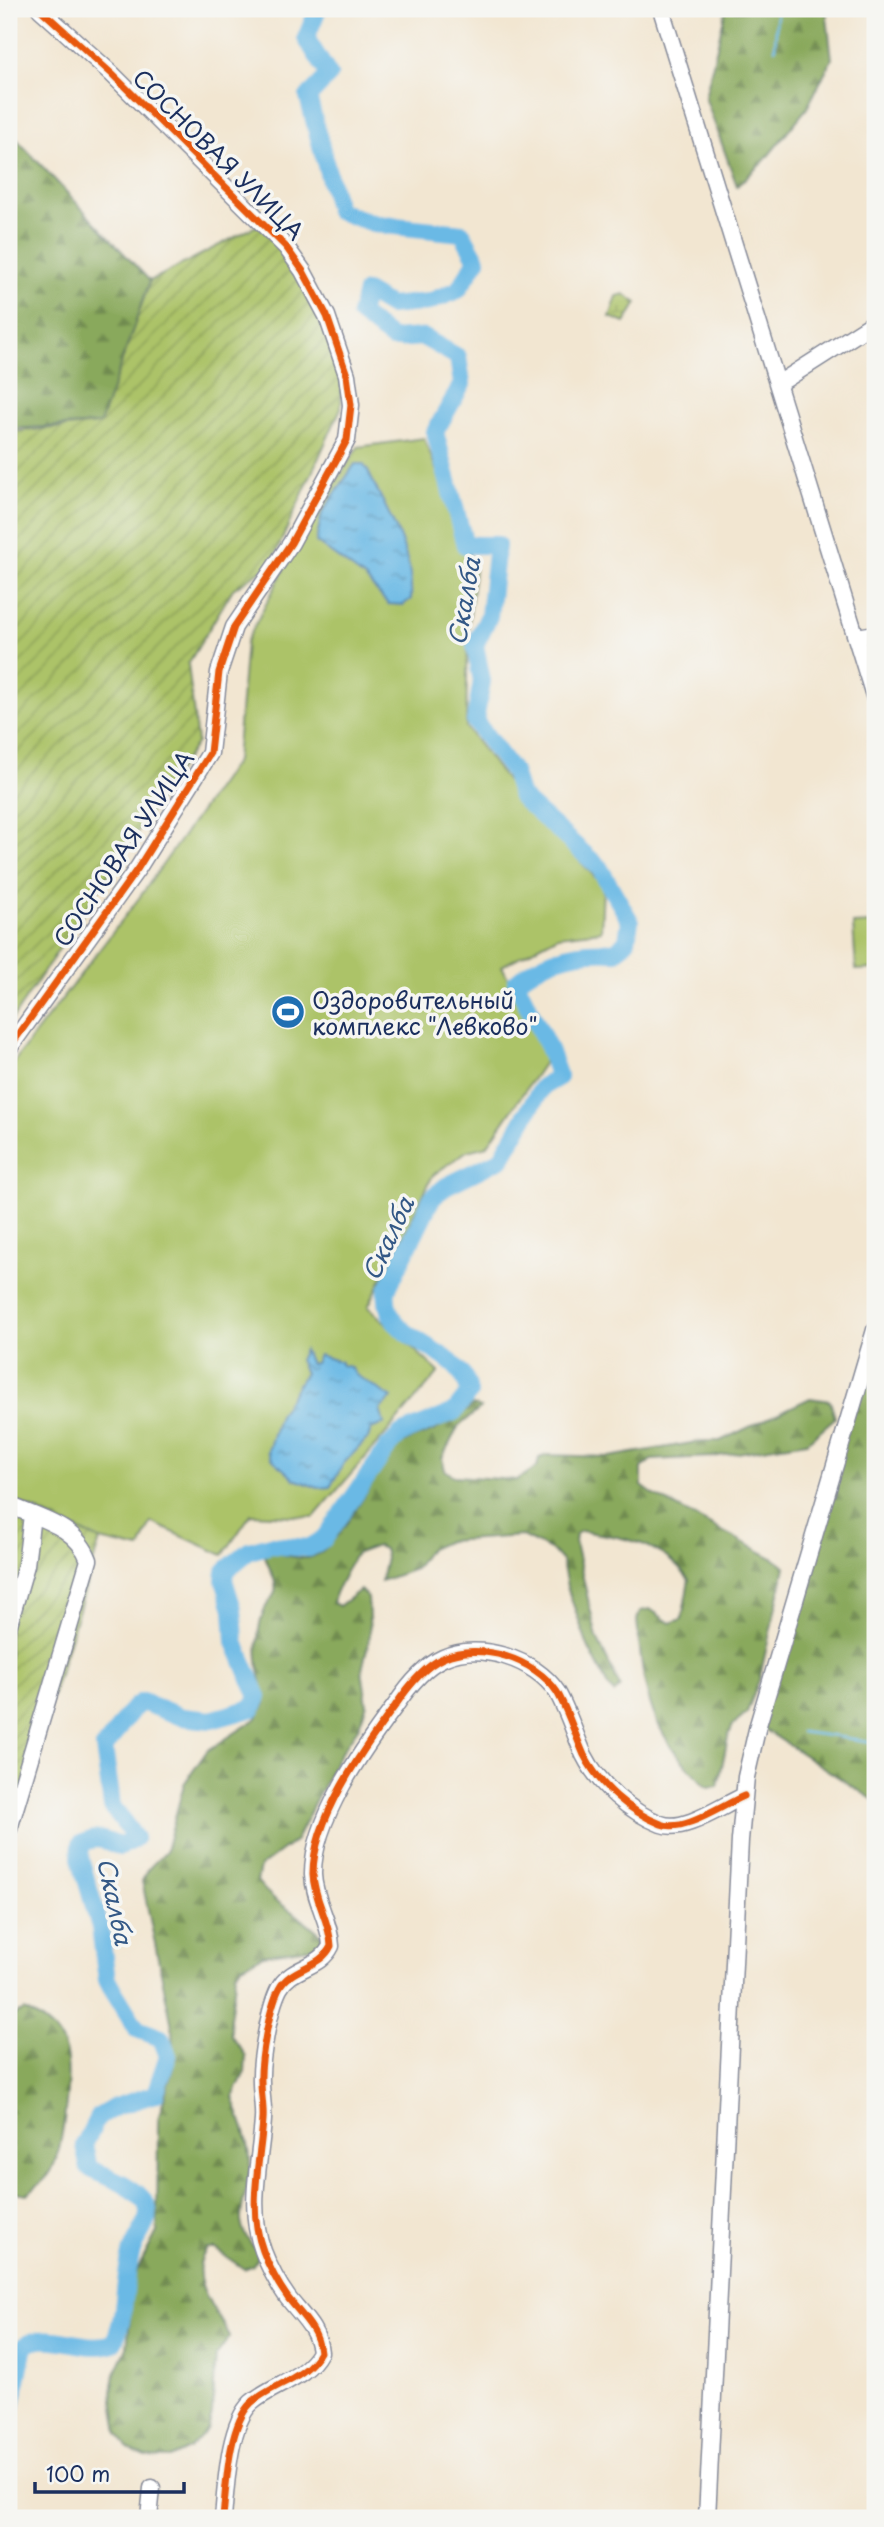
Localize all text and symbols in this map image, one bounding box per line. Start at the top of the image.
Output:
street label: СОСНОВАЯ УЛИЦА [125,60,313,248]
water label: Скалба [438,553,489,648]
street label: СОСНОВАЯ УЛИЦА [44,743,202,953]
place label: Оздоровительный комплекс "Левково" [312,982,538,1043]
sports icon: Оздоровительный комплекс "Левково" [269,993,307,1031]
water label: Скалба [352,1189,422,1286]
water label: Скалба [89,1854,143,1949]
scale bar [35,2450,184,2494]
text: 100 m [46,2457,110,2489]

